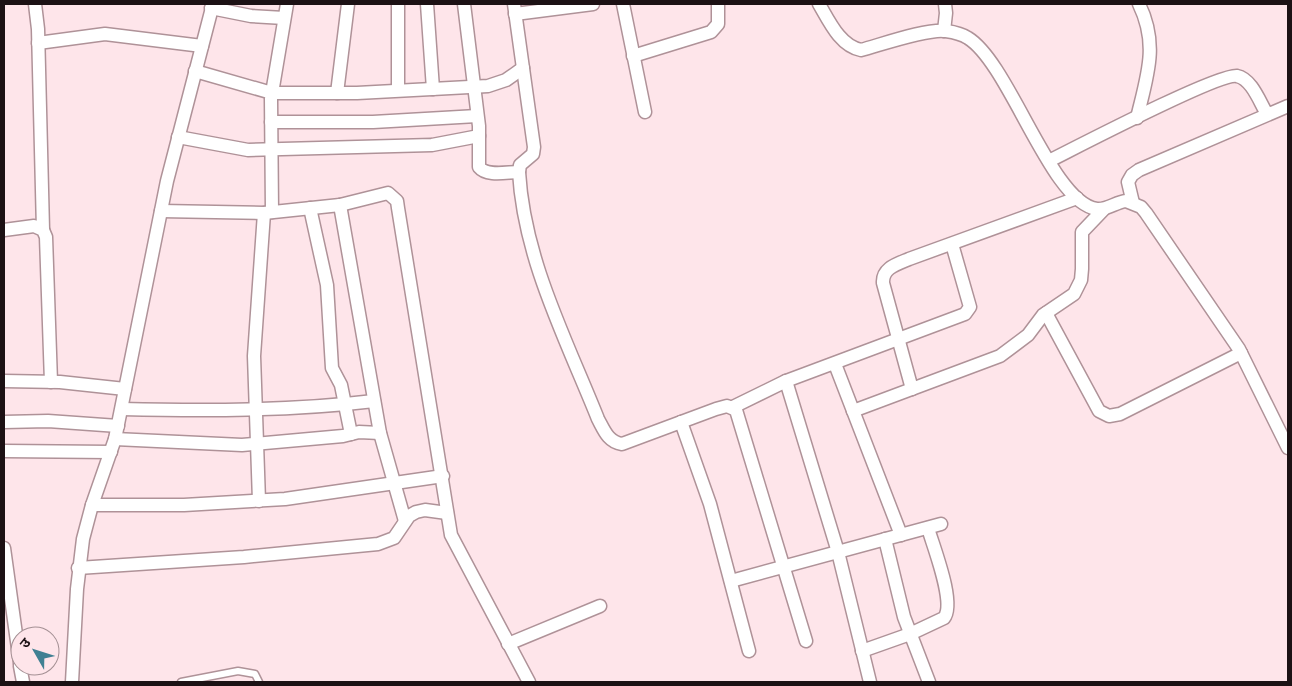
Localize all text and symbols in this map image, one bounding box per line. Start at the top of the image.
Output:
north arrow [10,626,60,676]
text: उ [15,633,35,652]

